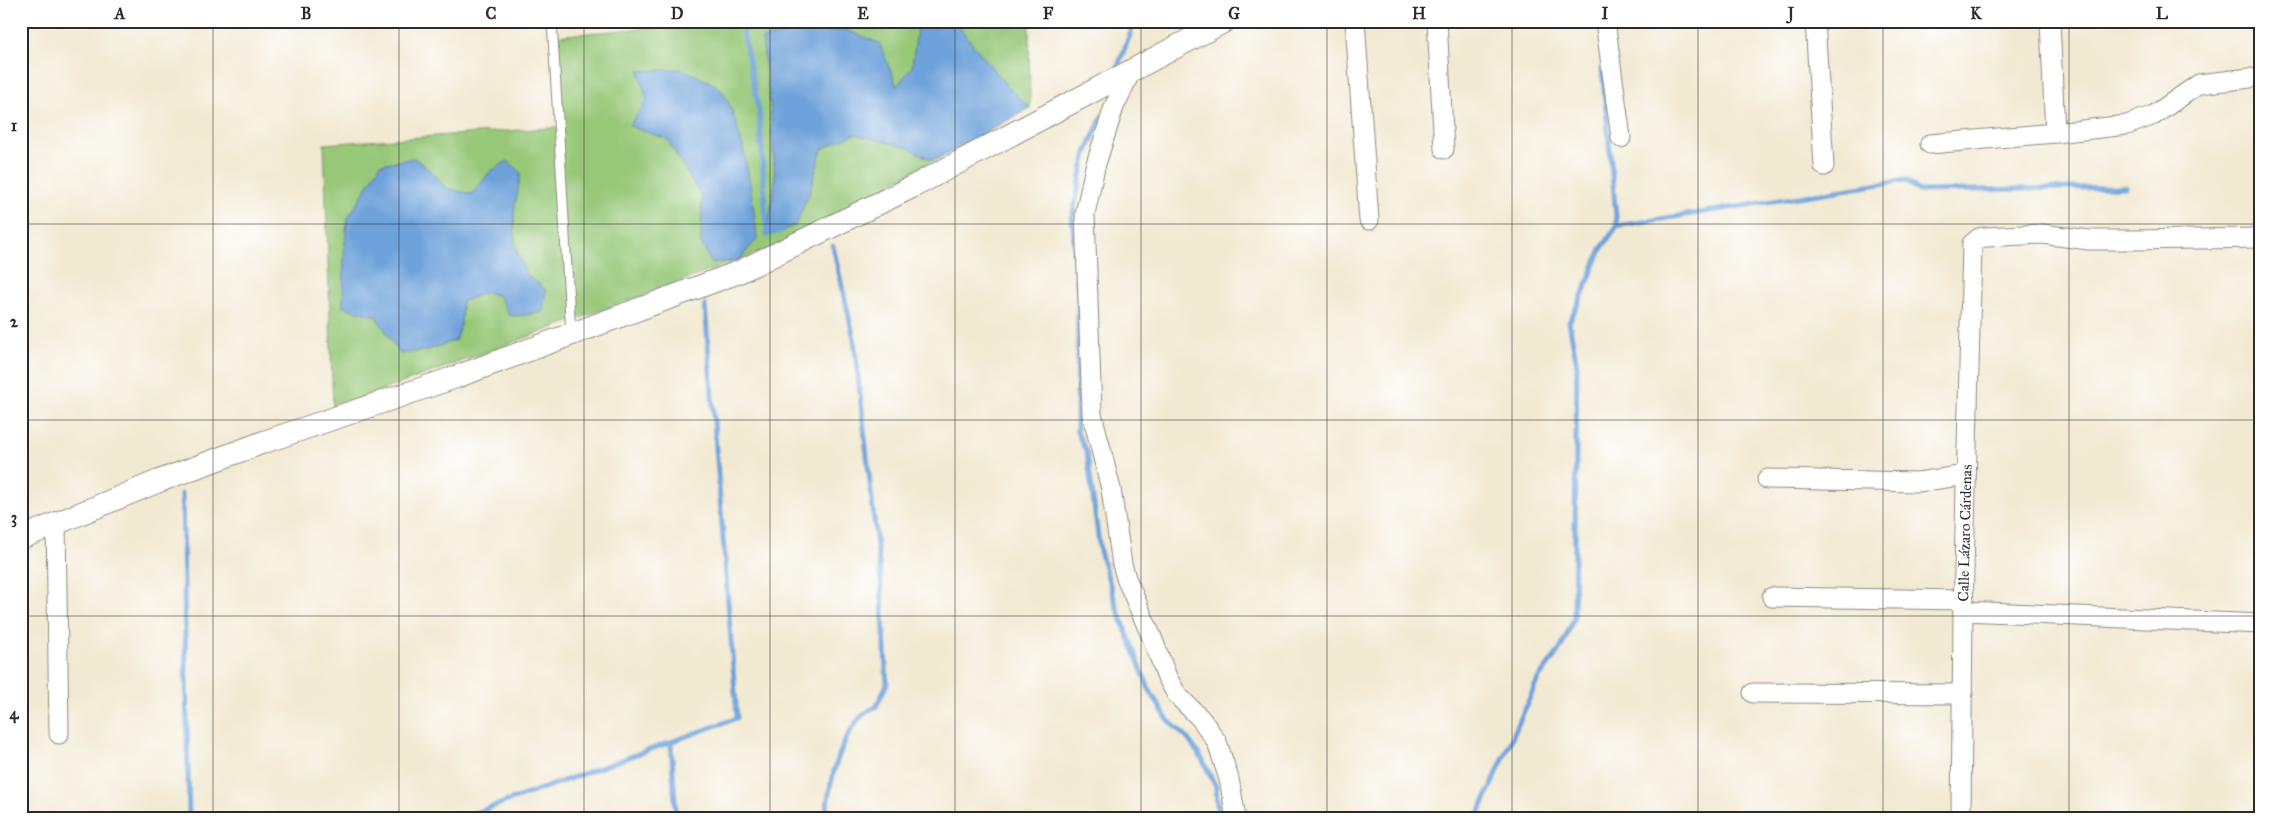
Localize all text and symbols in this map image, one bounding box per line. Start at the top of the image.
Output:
text: A [114,4,126,23]
text: B [301,4,311,23]
text: C [486,4,497,23]
text: D [671,4,684,23]
text: E [857,4,869,23]
text: F [1043,4,1054,23]
text: G [1228,4,1240,23]
text: H [1412,4,1426,23]
text: I [1602,4,1609,23]
text: J [1786,4,1795,24]
text: K [1970,4,1982,23]
text: L [2156,4,2168,23]
text: 1 [11,116,18,135]
text: 2 [10,312,19,331]
street label: Calle Lázaro Cárdenas [1954,464,1976,602]
text: 3 [11,508,17,528]
text: 4 [10,704,20,724]

